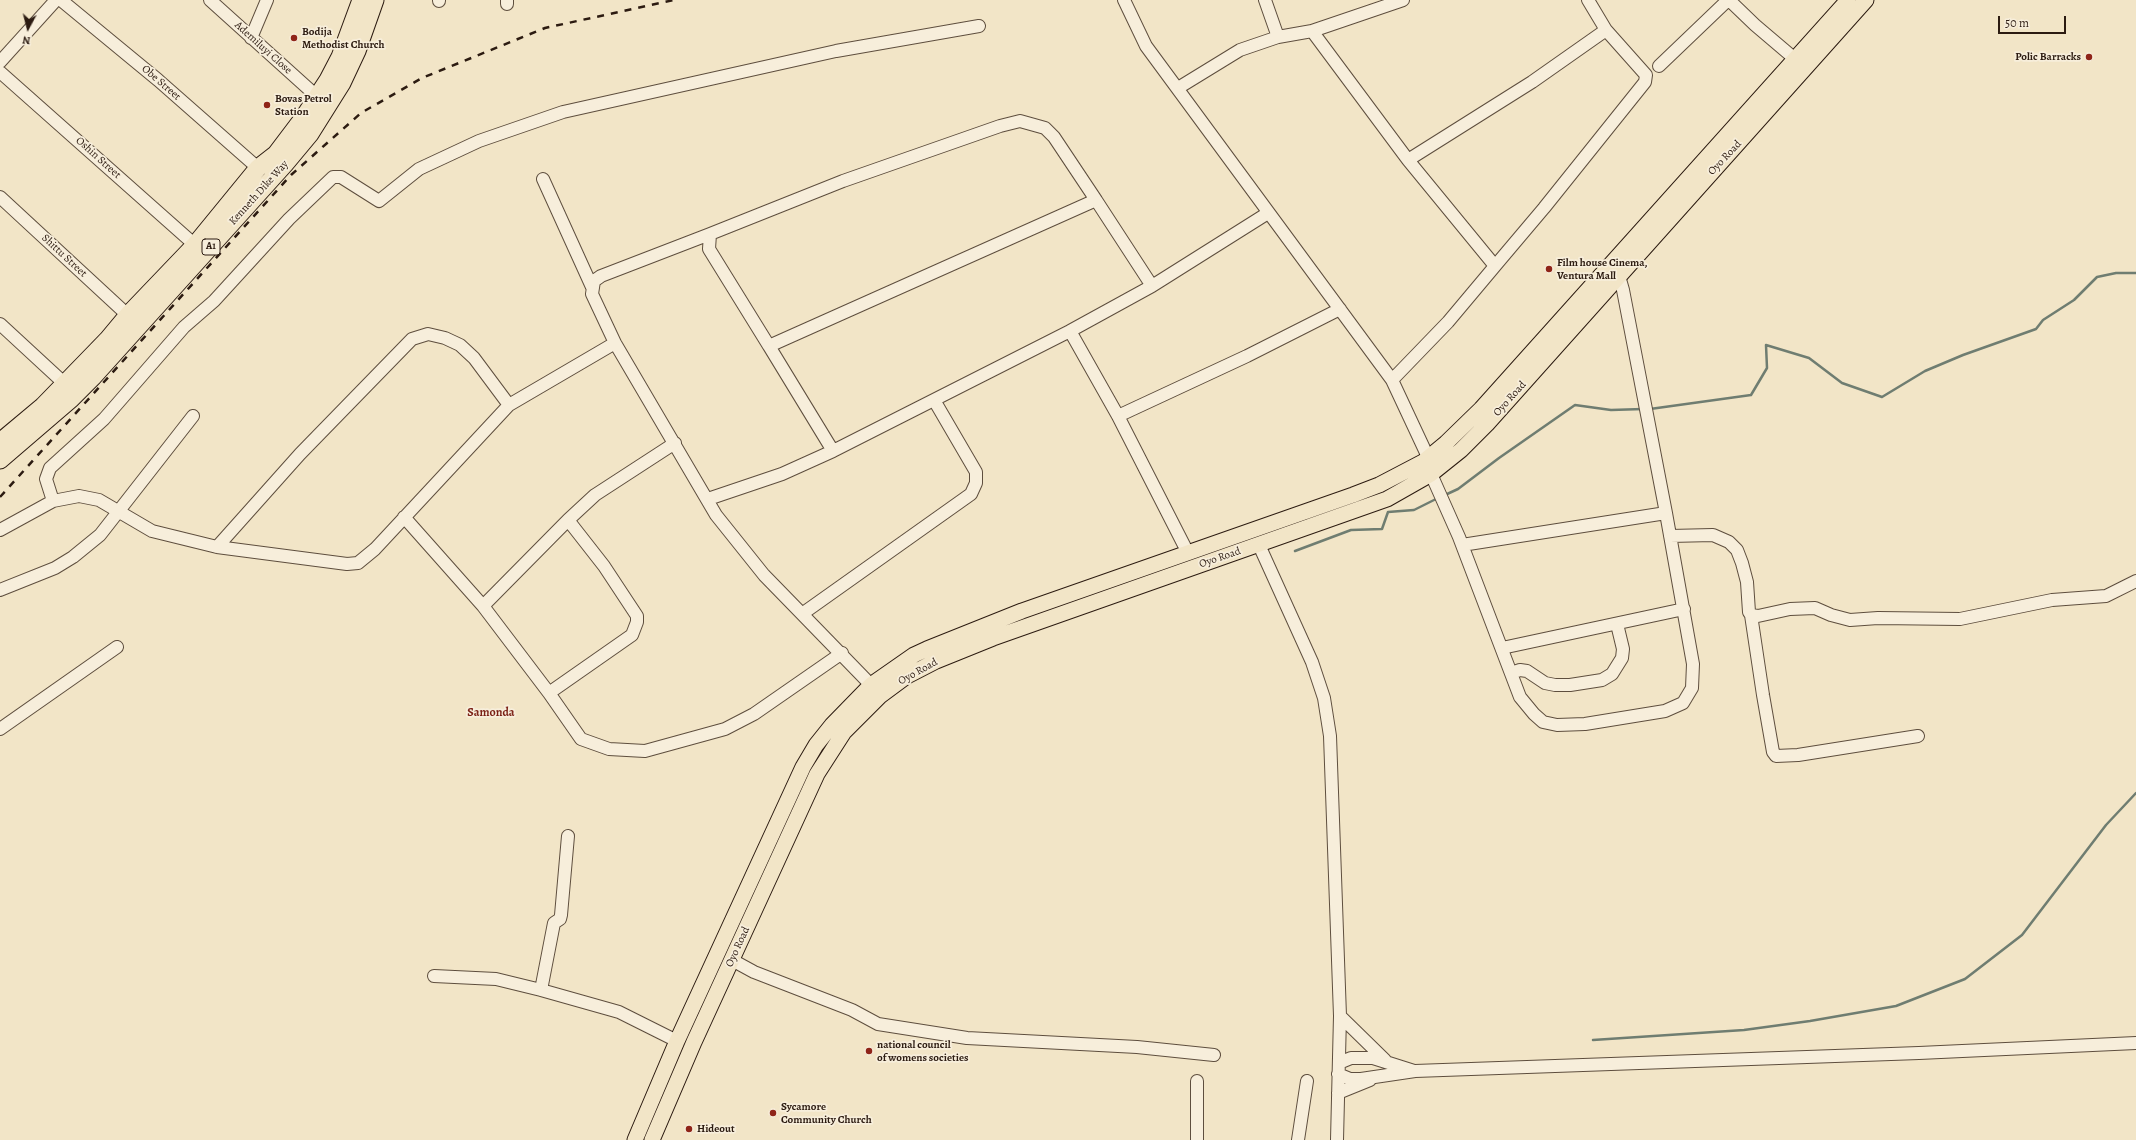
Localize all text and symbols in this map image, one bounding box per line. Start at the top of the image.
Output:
north arrow [8,8,48,48]
scale bar [2000,8,2068,34]
text: 50 m [2005,15,2029,31]
street label: Ademiluyi Close [232,19,294,77]
place label: Bodija Methodist Church [302,25,385,51]
text: N [22,32,31,48]
marker: Bodija Methodist Church [289,33,299,43]
place label: Polic Barracks [2015,50,2081,64]
marker: Polic Barracks [2084,52,2094,62]
street label: Obe Street [139,62,183,104]
place label: Bovas Petrol Station [275,92,332,118]
marker: Bovas Petrol Station [262,100,272,110]
street label: Oshin Street [73,134,123,182]
street label: Oyo Road [1706,138,1744,178]
street label: Kenneth Dike Way [226,158,292,228]
street label: Shittu Street [39,232,89,280]
road number: A1 [202,239,220,255]
place label: Film house Cinema, Ventura Mall [1557,256,1648,282]
marker: Film house Cinema, Ventura Mall [1544,264,1554,274]
street label: Oyo Road [1491,379,1529,419]
street label: Oyo Road [1198,545,1242,571]
street label: Oyo Road [896,656,940,688]
district label: Samonda [467,706,515,720]
street label: Oyo Road [723,925,753,969]
place label: national council of womens societies [877,1038,968,1064]
marker: national council of womens societies [864,1046,874,1056]
place label: Sycamore Community Church [781,1100,872,1126]
marker: Sycamore Community Church [768,1108,778,1118]
place label: Hideout [697,1122,735,1136]
marker: Hideout [684,1124,694,1134]

